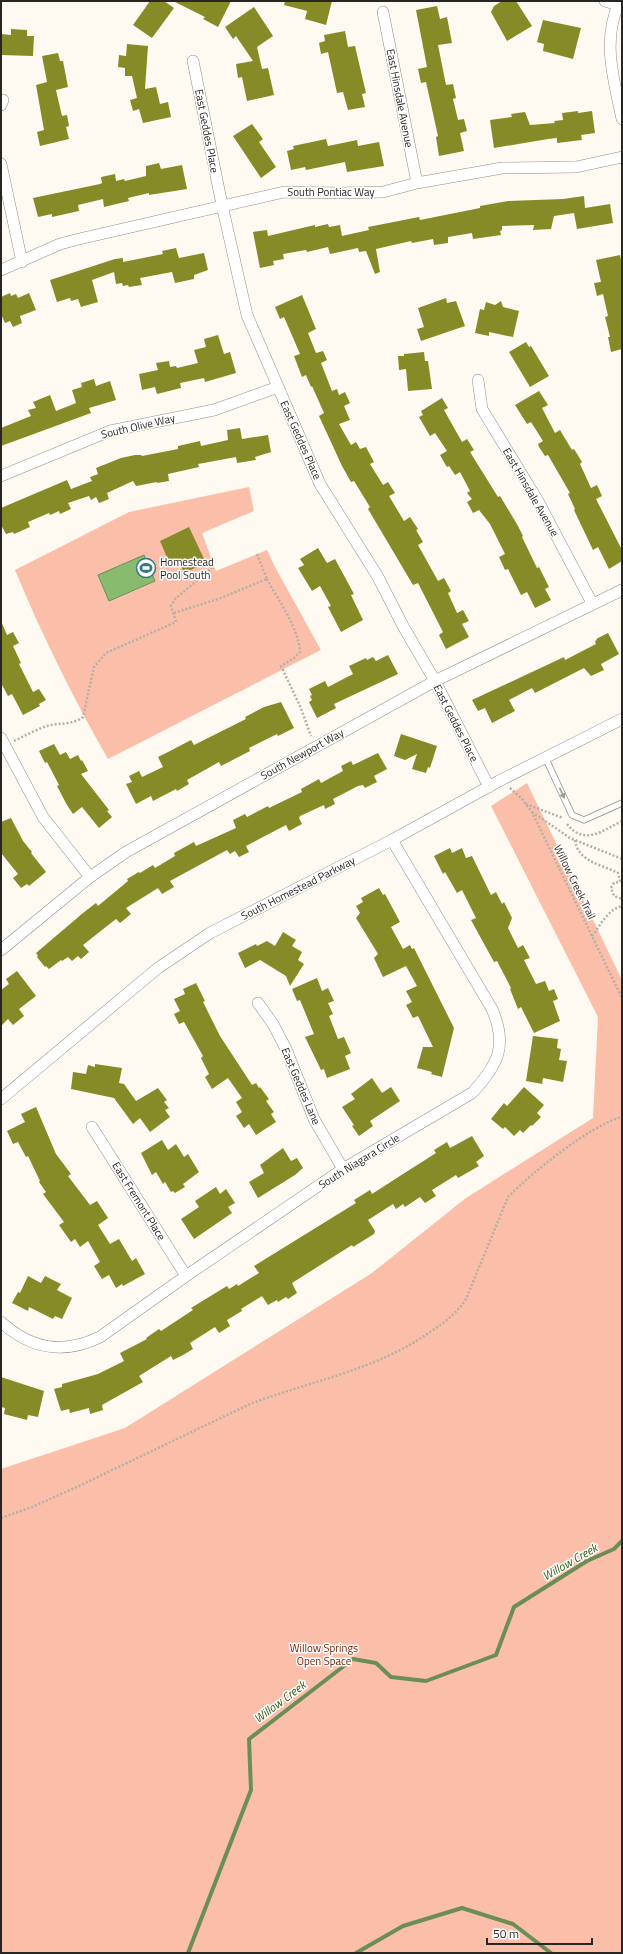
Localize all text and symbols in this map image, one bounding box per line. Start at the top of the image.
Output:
street label: East Hinsdale Avenue [383,47,417,149]
street label: East Geddes Place [191,88,223,175]
street label: South Pontiac Way [287,184,375,200]
street label: East Geddes Place [276,398,326,482]
street label: South Olive Way [99,410,177,442]
street label: East Hinsdale Avenue [499,445,563,540]
place label: Homestead Pool South [160,554,214,583]
sports icon: Homestead Pool South [135,557,157,579]
street label: East Geddes Place [430,682,483,765]
street label: South Newport Way [257,724,347,784]
one-way arrow [559,787,565,798]
street label: Willow Creek Trail [550,842,600,922]
street label: South Homestead Parkway [238,852,358,924]
street label: East Geddes Lane [278,1045,325,1127]
street label: South Niagara Circle [315,1129,403,1192]
street label: East Fremont Place [108,1159,170,1244]
water label: Willow Creek [539,1537,602,1585]
park label: Willow Springs Open Space [290,1640,358,1669]
water label: Willow Creek [250,1675,311,1728]
scale bar [487,1920,592,1946]
text: 50 m [493,1924,519,1943]

